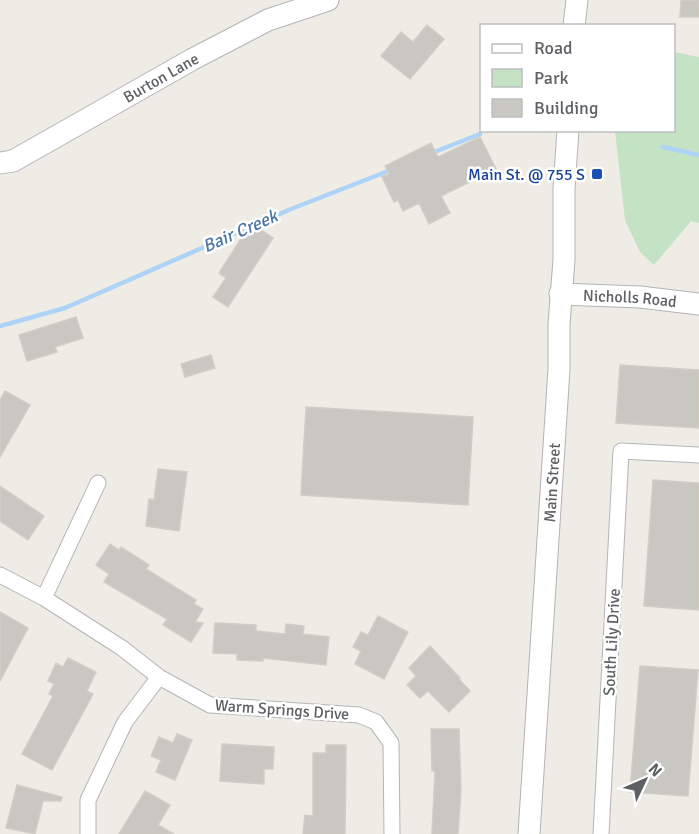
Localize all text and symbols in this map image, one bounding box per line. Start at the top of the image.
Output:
legend [480,24,675,132]
text: Road [534,37,573,59]
street label: Burton Lane [120,49,202,107]
text: Park [534,67,569,89]
text: Building [534,97,598,119]
place label: Main St. @ 755 S [468,165,585,185]
marker: Main St. @ 755 S [590,167,604,181]
water label: Bair Creek [199,204,283,257]
street label: Nicholls Road [583,286,678,312]
street label: Main Street [540,442,565,523]
street label: South Lily Drive [599,588,625,696]
street label: Warm Springs Drive [214,695,350,725]
north arrow [615,750,675,810]
text: N [644,759,666,781]

